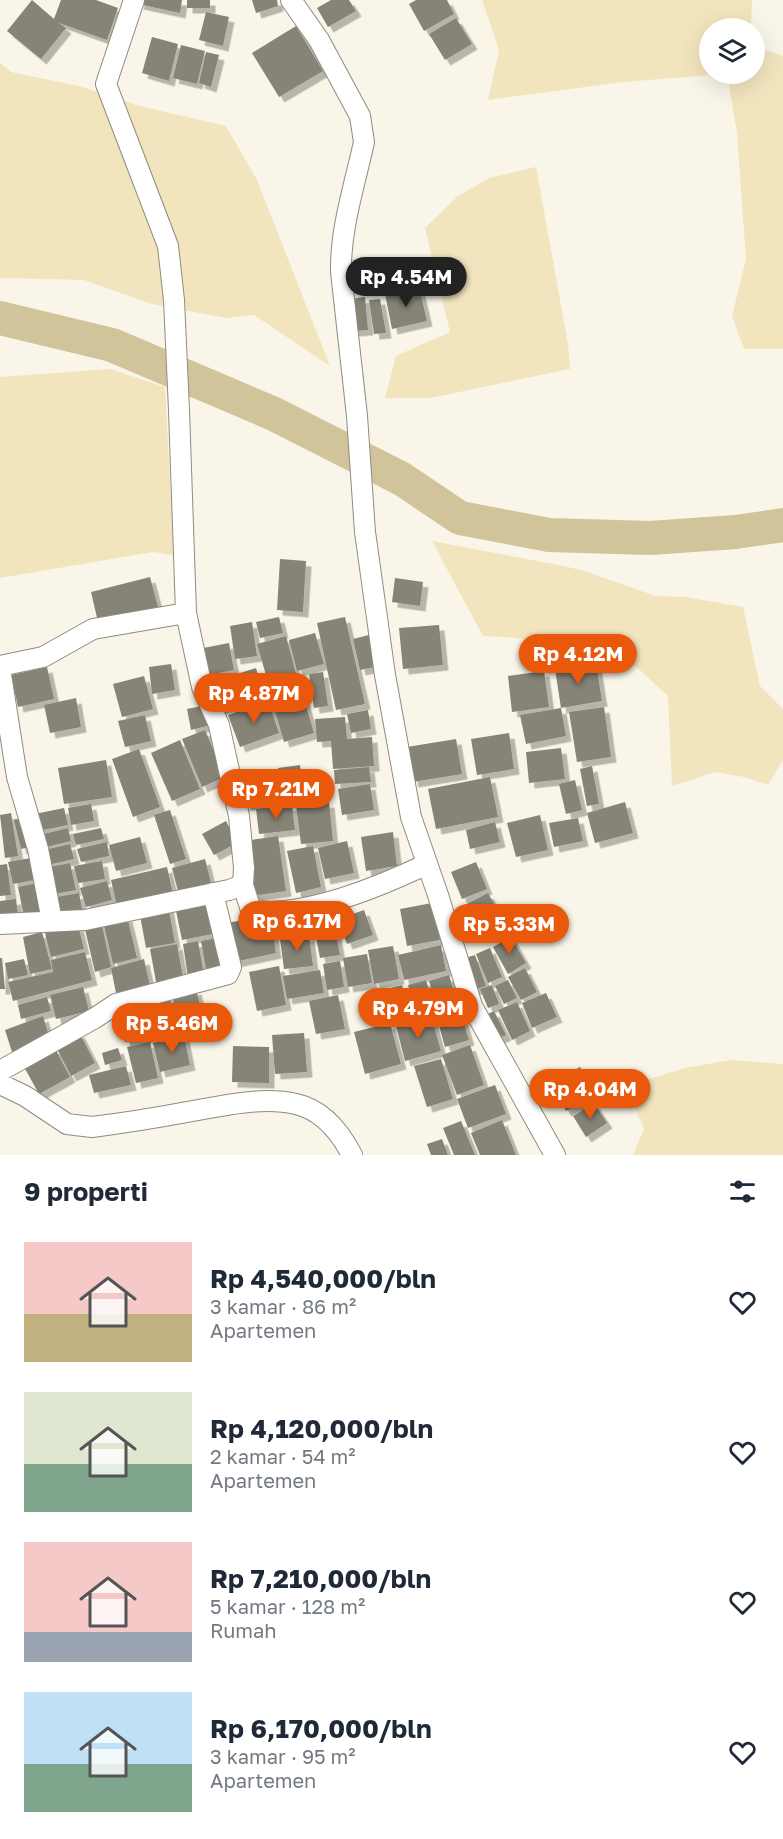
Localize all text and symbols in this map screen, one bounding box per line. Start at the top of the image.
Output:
map controls [699,18,765,84]
button: layers [699,18,765,84]
pin: Rp 4.54M [344,257,468,308]
text: Rp 4.54M [360,264,452,288]
pin: Rp 4.12M [516,634,640,685]
text: Rp 4.12M [533,641,623,665]
pin: Rp 4.87M [192,673,316,724]
text: Rp 4.87M [208,680,300,704]
pin: Rp 7.21M [214,769,338,820]
text: Rp 7.21M [232,776,320,800]
pin: Rp 6.17M [235,901,359,952]
pin: Rp 5.33M [447,904,571,955]
text: Rp 6.17M [252,908,342,932]
text: Rp 5.33M [463,911,555,935]
pin: Rp 4.79M [356,988,480,1039]
text: Rp 4.79M [372,995,464,1019]
pin: Rp 5.46M [110,1003,234,1054]
text: Rp 5.46M [126,1010,218,1034]
pin: Rp 4.04M [528,1069,652,1120]
text: Rp 4.04M [543,1076,637,1100]
icon: filters [726,1175,759,1208]
text: 9 properti [24,1176,148,1207]
text: Rp 4,540,000/bln [210,1263,436,1294]
icon: home [72,1266,144,1338]
icon: heart [726,1286,759,1319]
text: 3 kamar · 86 m² [210,1294,356,1318]
text: Apartemen [210,1318,316,1342]
text: Rp 4,120,000/bln [210,1413,433,1444]
icon: home [72,1416,144,1488]
icon: heart [726,1436,759,1469]
text: 2 kamar · 54 m² [210,1444,356,1468]
text: Apartemen [210,1468,316,1492]
text: Rp 7,210,000/bln [210,1563,431,1594]
icon: home [72,1566,144,1638]
icon: heart [726,1586,759,1619]
text: 5 kamar · 128 m² [210,1594,365,1618]
text: Rumah [210,1618,277,1642]
text: Rp 6,170,000/bln [210,1713,432,1744]
icon: home [72,1716,144,1788]
icon: heart [726,1736,759,1769]
text: 3 kamar · 95 m² [210,1744,356,1768]
text: Apartemen [210,1768,316,1792]

